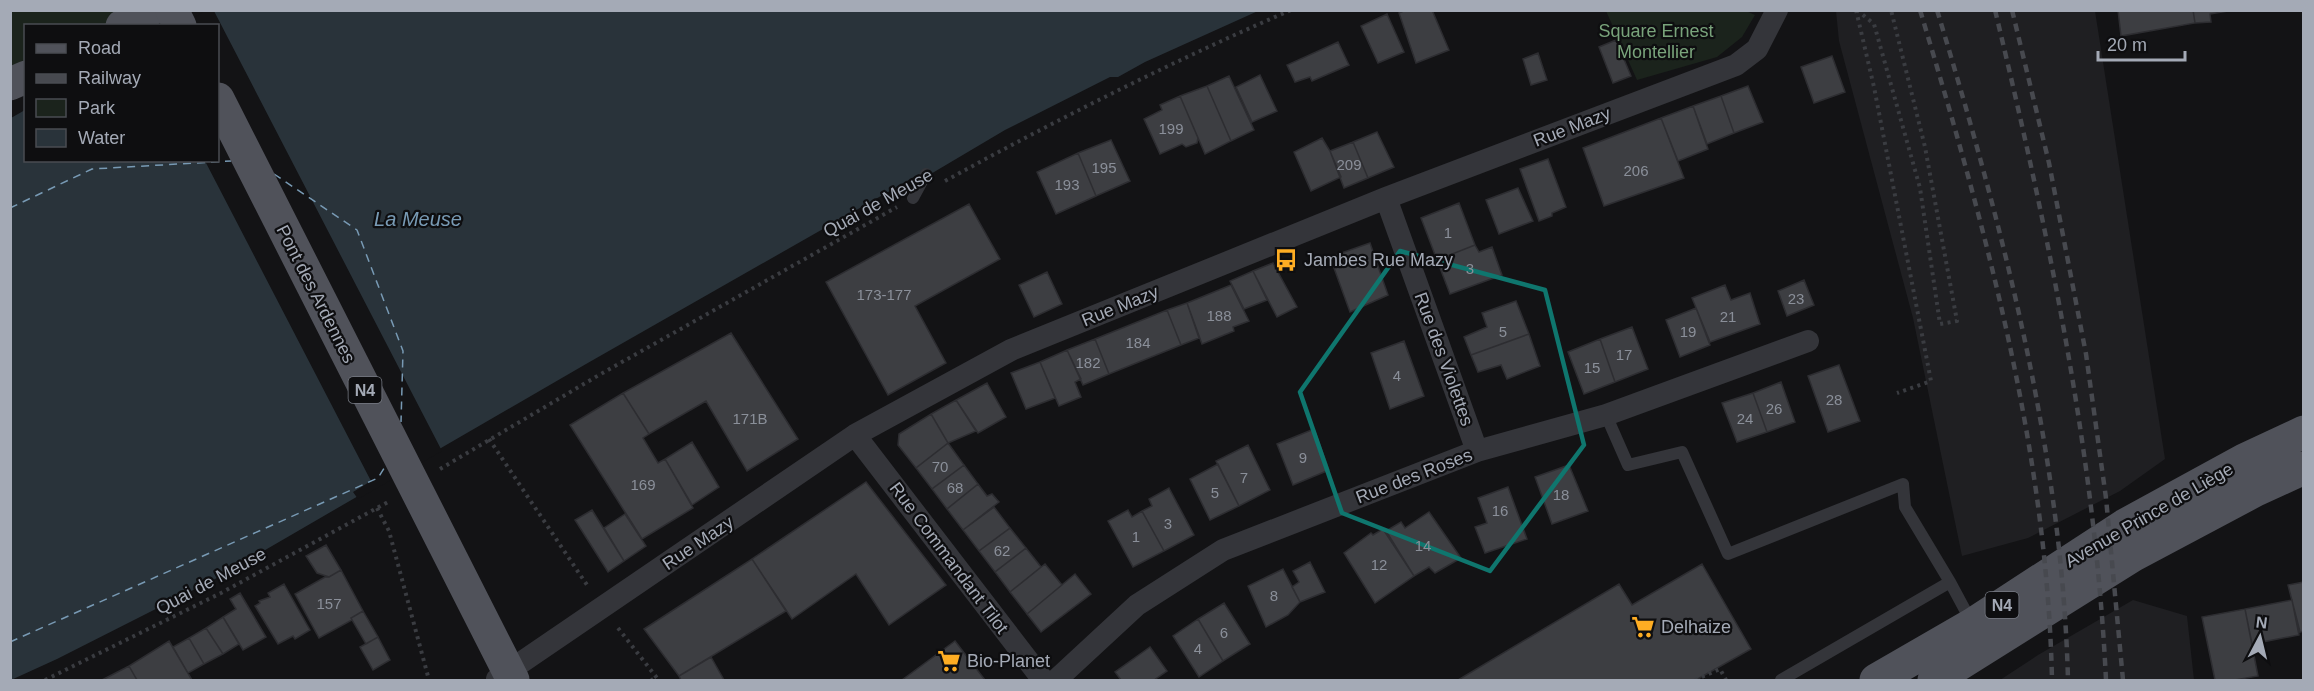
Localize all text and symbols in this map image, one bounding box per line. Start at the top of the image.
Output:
park label: Square Ernest Montellier [1598,21,1714,62]
legend [24,24,219,162]
scale bar [2098,24,2185,62]
text: 20 m [2107,35,2147,55]
text: Road [78,38,121,58]
text: Railway [78,68,141,88]
text: Park [78,98,116,118]
street label: Rue Mazy [1531,103,1613,151]
house number: 199 [1158,120,1184,137]
text: Water [78,128,125,148]
house number: 209 [1336,156,1362,173]
house number: 195 [1091,159,1117,176]
house number: 206 [1623,162,1649,179]
street label: Quai de Meuse [820,165,936,241]
house number: 193 [1054,176,1080,193]
water label: La Meuse [374,208,462,230]
street label: Pont des Ardennes [273,222,359,366]
house number: 1 [1444,224,1452,241]
bus stop icon: Jambes Rue Mazy [1273,247,1299,273]
place label: Jambes Rue Mazy [1304,250,1453,270]
house number: 3 [1466,260,1474,277]
street label: Rue Mazy [1079,282,1161,330]
house number: 173-177 [856,286,912,303]
street label: Rue des Violettes [1411,289,1477,429]
house number: 23 [1788,290,1804,307]
house number: 188 [1206,307,1232,324]
house number: 21 [1720,308,1736,325]
house number: 5 [1499,323,1507,340]
house number: 19 [1680,323,1696,340]
house number: 184 [1125,334,1151,351]
house number: 17 [1616,346,1632,363]
house number: 182 [1075,354,1101,371]
house number: 15 [1584,359,1600,376]
house number: 4 [1393,367,1401,384]
road number: N4 [348,377,382,403]
house number: 28 [1826,391,1842,408]
house number: 26 [1766,400,1782,417]
house number: 171B [732,410,768,427]
house number: 24 [1737,410,1753,427]
street label: Rue des Roses [1353,445,1475,507]
house number: 9 [1299,449,1307,466]
house number: 70 [932,458,948,475]
street label: Avenue Prince de Liège [2061,459,2237,571]
house number: 7 [1240,469,1248,486]
house number: 169 [630,476,656,493]
street label: Rue Commandant Tilot [886,478,1012,638]
house number: 68 [947,479,963,496]
house number: 5 [1211,484,1219,501]
house number: 18 [1553,486,1569,503]
house number: 16 [1492,502,1508,519]
street label: Rue Mazy [659,512,737,574]
house number: 3 [1164,515,1172,532]
house number: 1 [1132,528,1140,545]
house number: 14 [1415,537,1431,554]
house number: 62 [994,542,1010,559]
street label: Quai de Meuse [152,544,270,618]
house number: 12 [1371,556,1387,573]
house number: 8 [1270,587,1278,604]
road number: N4 [1986,592,2018,618]
house number: 157 [316,595,342,612]
north arrow [2230,607,2290,667]
text: N [2255,613,2269,632]
supermarket icon: Delhaize [1630,614,1656,640]
place label: Delhaize [1661,617,1731,637]
house number: 6 [1220,624,1228,641]
house number: 4 [1194,640,1202,657]
supermarket icon: Bio-Planet [936,648,962,674]
place label: Bio-Planet [967,651,1050,671]

